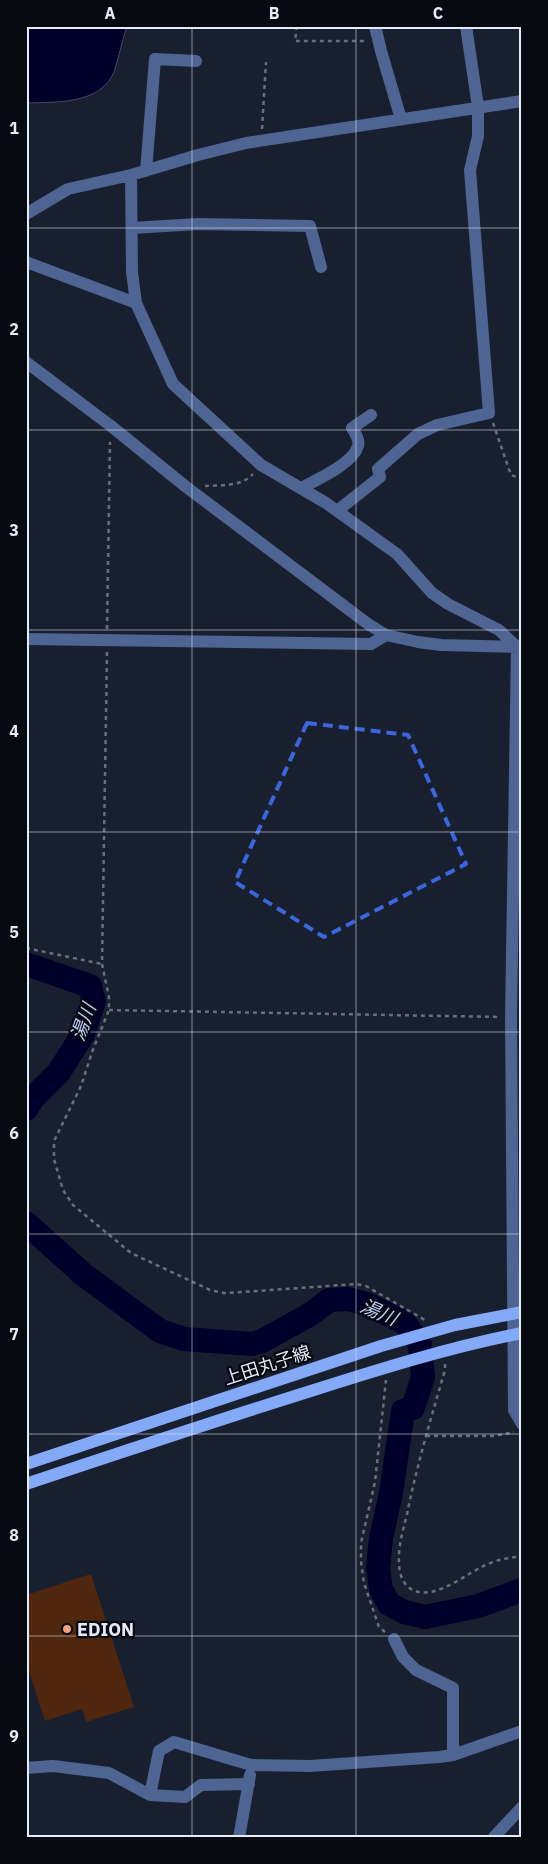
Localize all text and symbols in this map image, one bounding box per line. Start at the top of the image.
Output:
text: A [105,3,116,23]
text: B [269,3,280,23]
text: C [433,3,443,23]
text: 1 [9,118,19,138]
text: 2 [9,319,19,339]
text: 3 [9,520,19,540]
text: 4 [9,721,19,741]
text: 5 [9,922,19,942]
water label: 湯川 [65,998,101,1044]
text: 6 [9,1123,19,1143]
water label: 湯川 [357,1294,403,1331]
text: 7 [9,1324,19,1344]
street label: 上田丸子線 [221,1340,313,1390]
text: 8 [9,1525,19,1545]
place label: EDION [77,1618,134,1641]
marker: EDION [61,1623,73,1635]
text: 9 [9,1726,19,1746]

